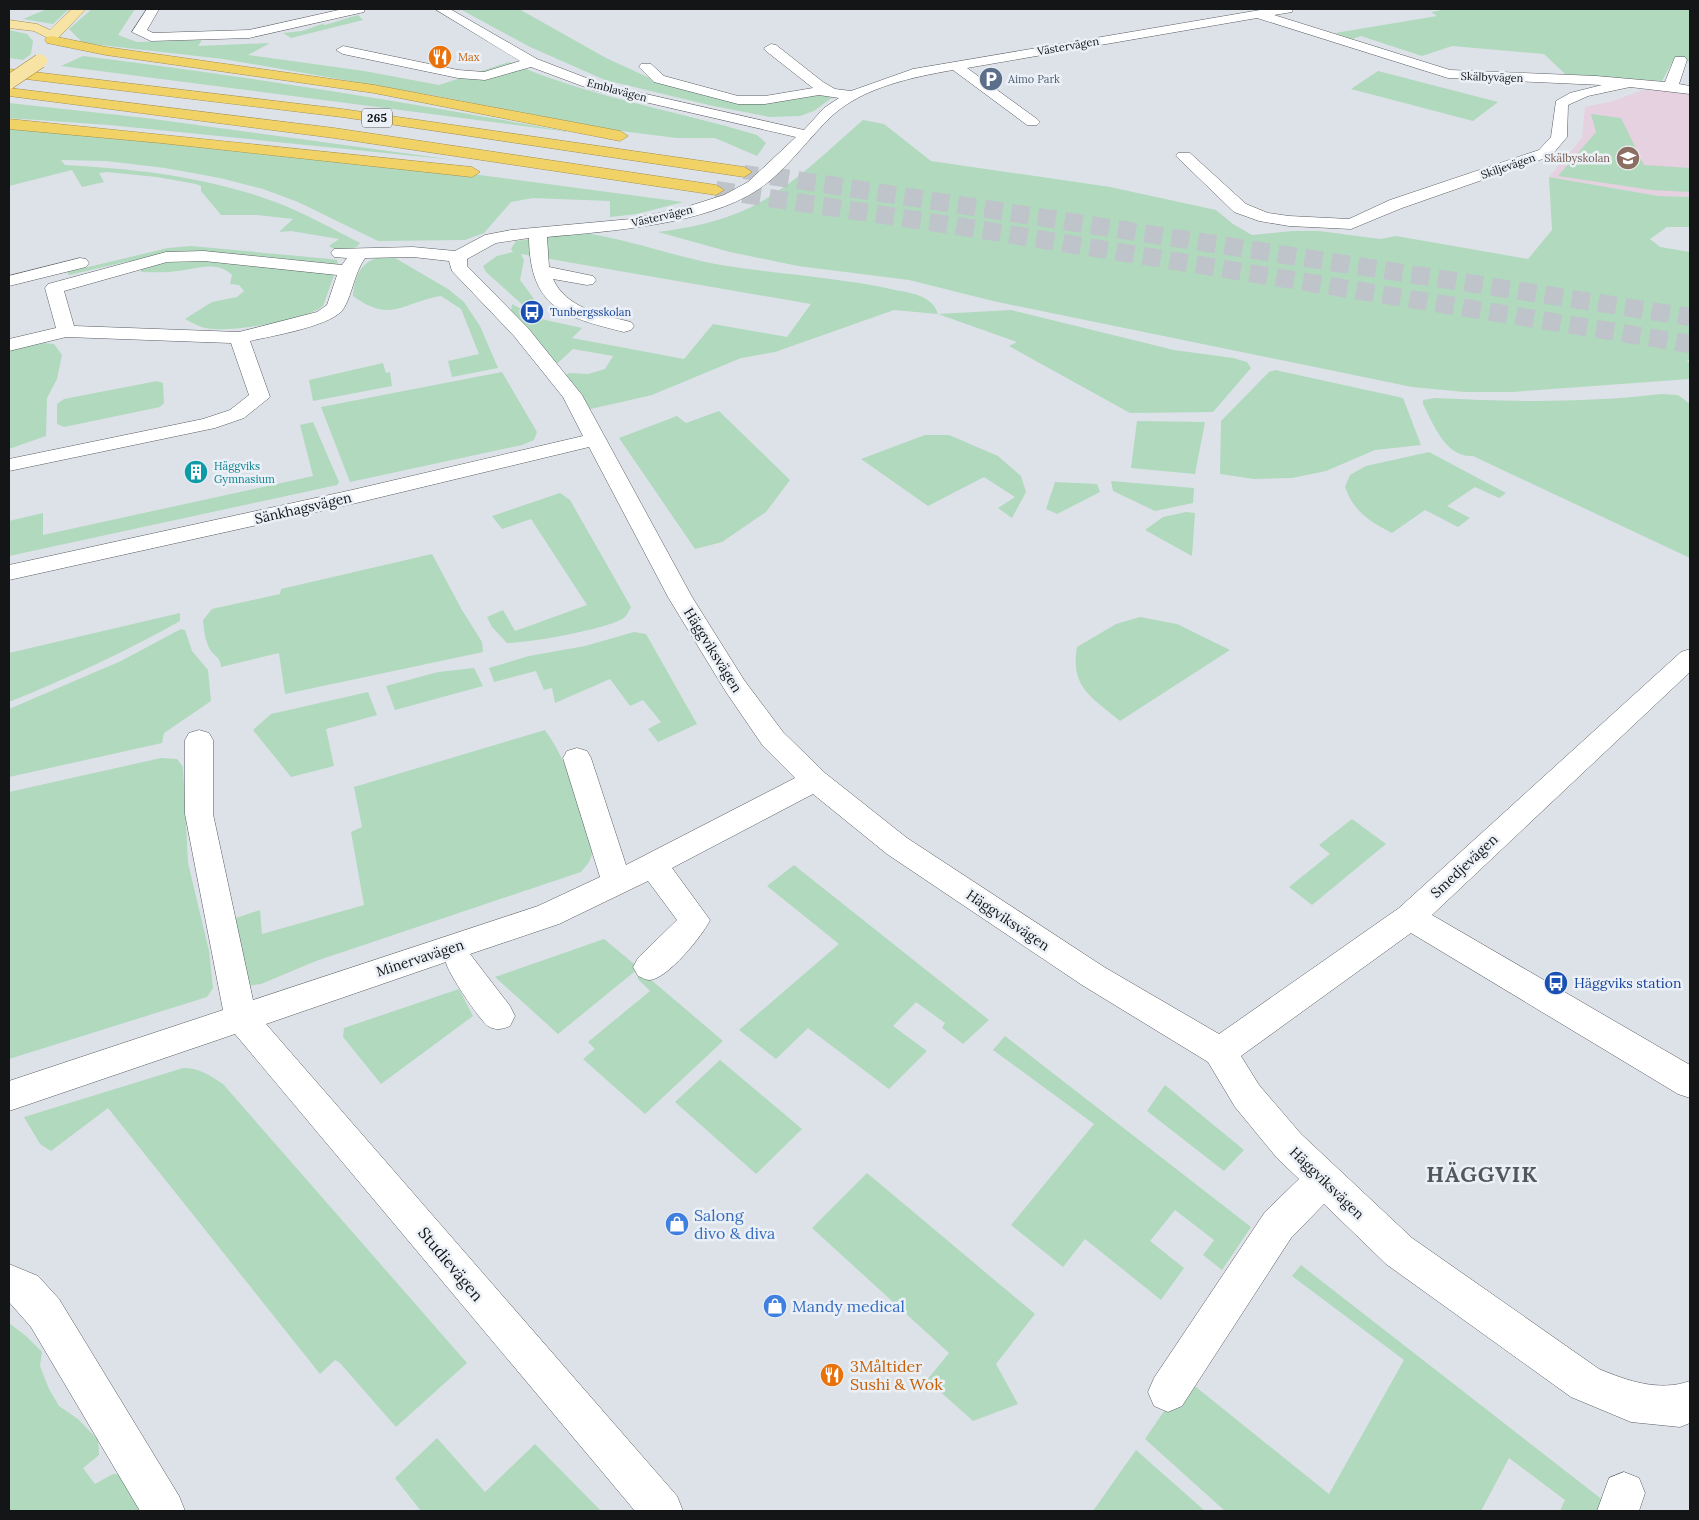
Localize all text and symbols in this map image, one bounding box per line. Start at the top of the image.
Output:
street label: Västervägen [1035,34,1100,58]
restaurant icon: Max [427,44,453,70]
place label: Max [458,50,480,64]
parking icon: Aimo Park [978,66,1004,92]
street label: Skälbyvägen [1460,69,1524,85]
place label: Aimo Park [1007,72,1060,86]
street label: Emblavägen [586,75,649,105]
road number: 265 [362,109,392,128]
school or university icon: Skälbyskolan [1615,145,1641,171]
street label: Skiljevägen [1479,150,1537,182]
place label: Skälbyskolan [1544,151,1610,165]
street label: Västervägen [629,202,694,230]
bus stop icon: Tunbergsskolan [519,299,545,325]
place label: Tunbergsskolan [550,305,631,319]
building icon: Häggviks Gymnasium [183,459,209,485]
place label: Häggviks Gymnasium [214,459,275,486]
street label: Sänkhagsvägen [253,488,354,528]
street label: Häggviksvägen [680,604,746,696]
street label: Smedjevägen [1427,830,1502,902]
street label: Häggviksvägen [963,886,1053,955]
street label: Minervavägen [374,935,466,981]
bus stop icon: Häggviks station [1543,970,1569,996]
place label: Häggviks station [1574,974,1682,992]
street label: Häggviksvägen [1286,1143,1368,1223]
district label: HÄGGVIK [1426,1160,1538,1188]
place label: Salong divo & diva [694,1205,775,1243]
shop icon: Salong divo & diva [664,1211,690,1237]
street label: Studievägen [414,1223,488,1305]
shop icon: Mandy medical [762,1293,788,1319]
place label: Mandy medical [792,1296,905,1316]
place label: 3Måltider Sushi & Wok [850,1356,943,1394]
restaurant icon: 3Måltider Sushi & Wok [819,1362,845,1388]

